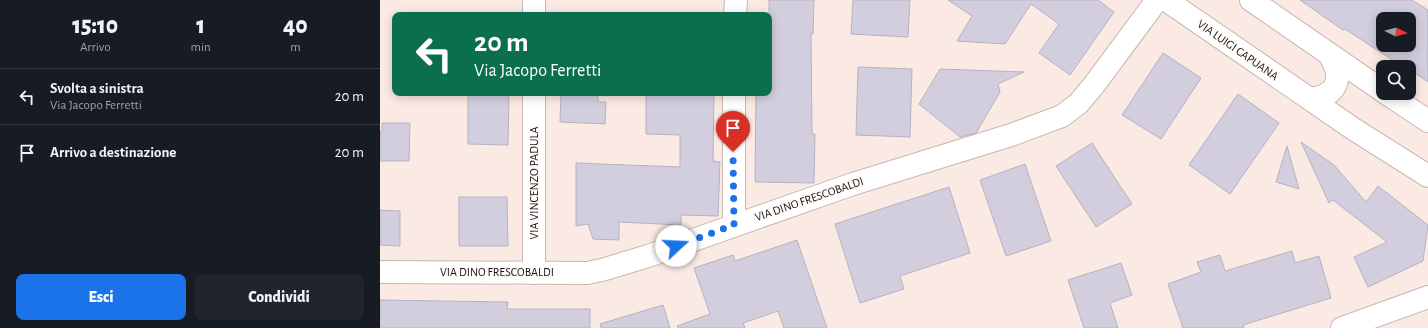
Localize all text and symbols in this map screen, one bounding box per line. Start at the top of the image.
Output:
north arrow [1376,12,1416,52]
map controls [1376,12,1416,100]
text: 15:10 [72,14,118,38]
text: 1 [196,14,205,38]
text: 40 [283,14,308,38]
street label: VIA LUIGI CAPUANA [1195,18,1281,82]
icon: left [408,28,460,80]
text: 20 m [474,29,529,57]
text: Arrivo [80,41,111,54]
text: min [191,41,211,54]
text: m [290,41,301,54]
button: search [1376,60,1416,100]
text: Via Jacopo Ferretti [474,62,601,80]
text: Svolta a sinistra [50,81,144,96]
icon: left [16,86,38,108]
text: 20 m [335,89,364,104]
text: Via Jacopo Ferretti [50,99,142,112]
pin [716,111,750,152]
icon: arrive [722,117,744,139]
street label: VIA VINCENZO PADULA [528,127,540,239]
icon: arrive [16,142,38,164]
text: Arrivo a destinazione [50,145,176,160]
text: 20 m [335,145,364,160]
street label: VIA DINO FRESCOBALDI [753,175,865,223]
position arrow [655,225,697,267]
street label: VIA DINO FRESCOBALDI [440,266,554,278]
button: Esci [16,274,186,320]
button: Condividi [194,274,364,320]

